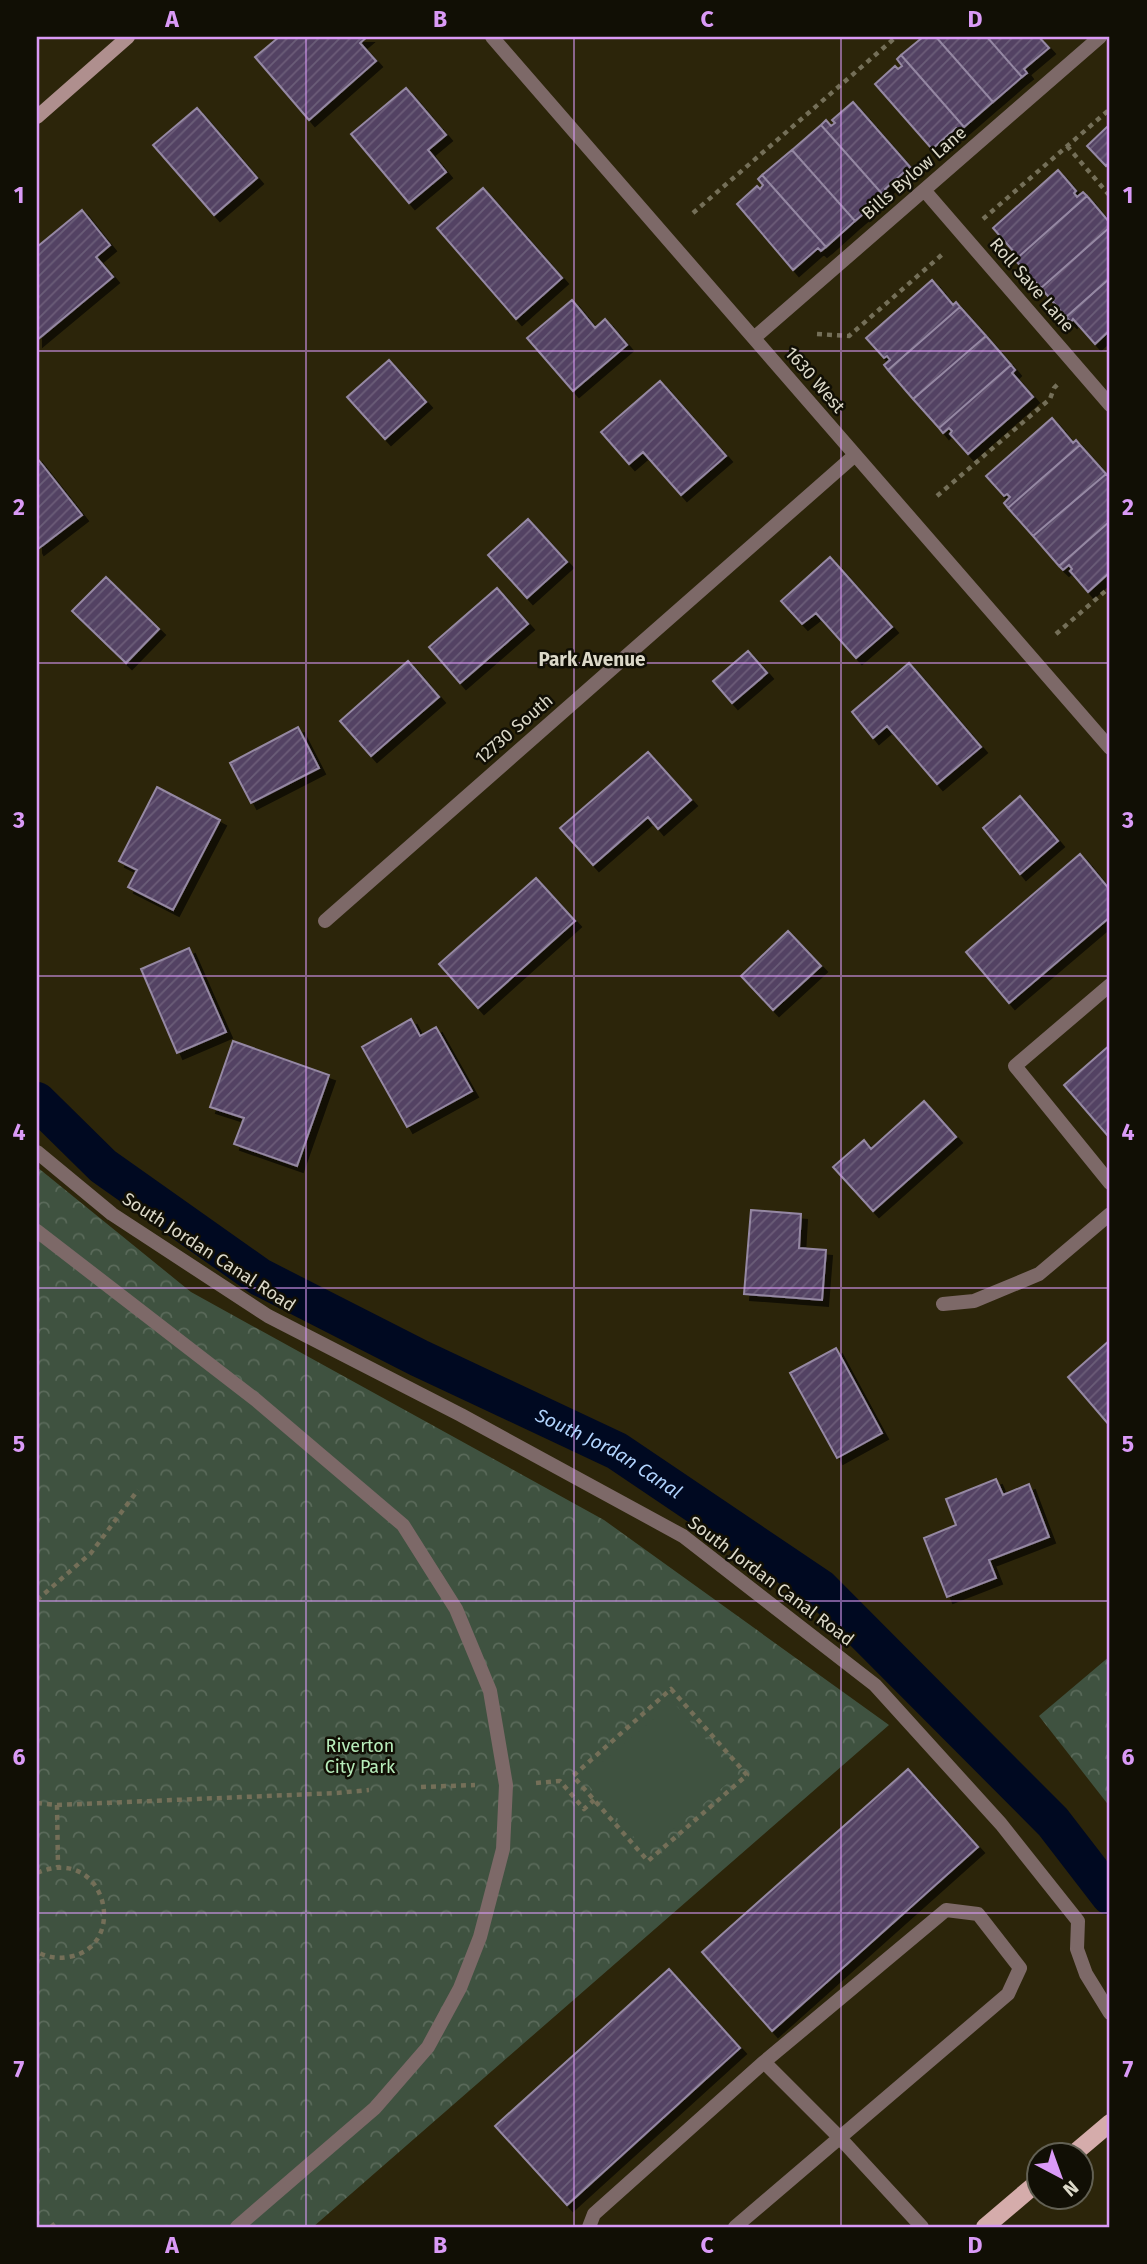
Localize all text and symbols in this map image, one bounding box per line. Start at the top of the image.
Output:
text: A [164,5,179,33]
text: B [433,5,447,33]
text: C [700,5,714,33]
text: D [968,5,983,33]
street label: Bills Bylow Lane [857,121,971,225]
text: 1 [14,181,24,209]
text: 1 [1123,181,1133,209]
street label: Roll Save Lane [985,233,1079,337]
street label: 1630 West [780,342,850,418]
text: 2 [13,493,25,521]
text: 2 [1122,493,1134,521]
district label: Park Avenue [538,648,646,671]
street label: 12730 South [471,689,557,769]
text: 3 [12,806,25,834]
text: 3 [1121,806,1134,834]
text: 4 [13,1118,26,1146]
text: 4 [1122,1118,1135,1146]
street label: South Jordan Canal Road [118,1188,300,1316]
water label: South Jordan Canal [531,1403,686,1504]
text: 5 [13,1430,25,1458]
text: 5 [1122,1430,1134,1458]
street label: South Jordan Canal Road [684,1511,858,1651]
park label: Riverton City Park [325,1735,396,1778]
text: 6 [13,1743,26,1771]
text: 6 [1122,1743,1135,1771]
text: 7 [14,2055,25,2083]
text: 7 [1123,2055,1134,2083]
north arrow [1024,2142,1094,2212]
text: N [1059,2176,1083,2201]
text: A [164,2231,179,2259]
text: B [433,2231,447,2259]
text: C [700,2231,714,2259]
text: D [968,2231,983,2259]

